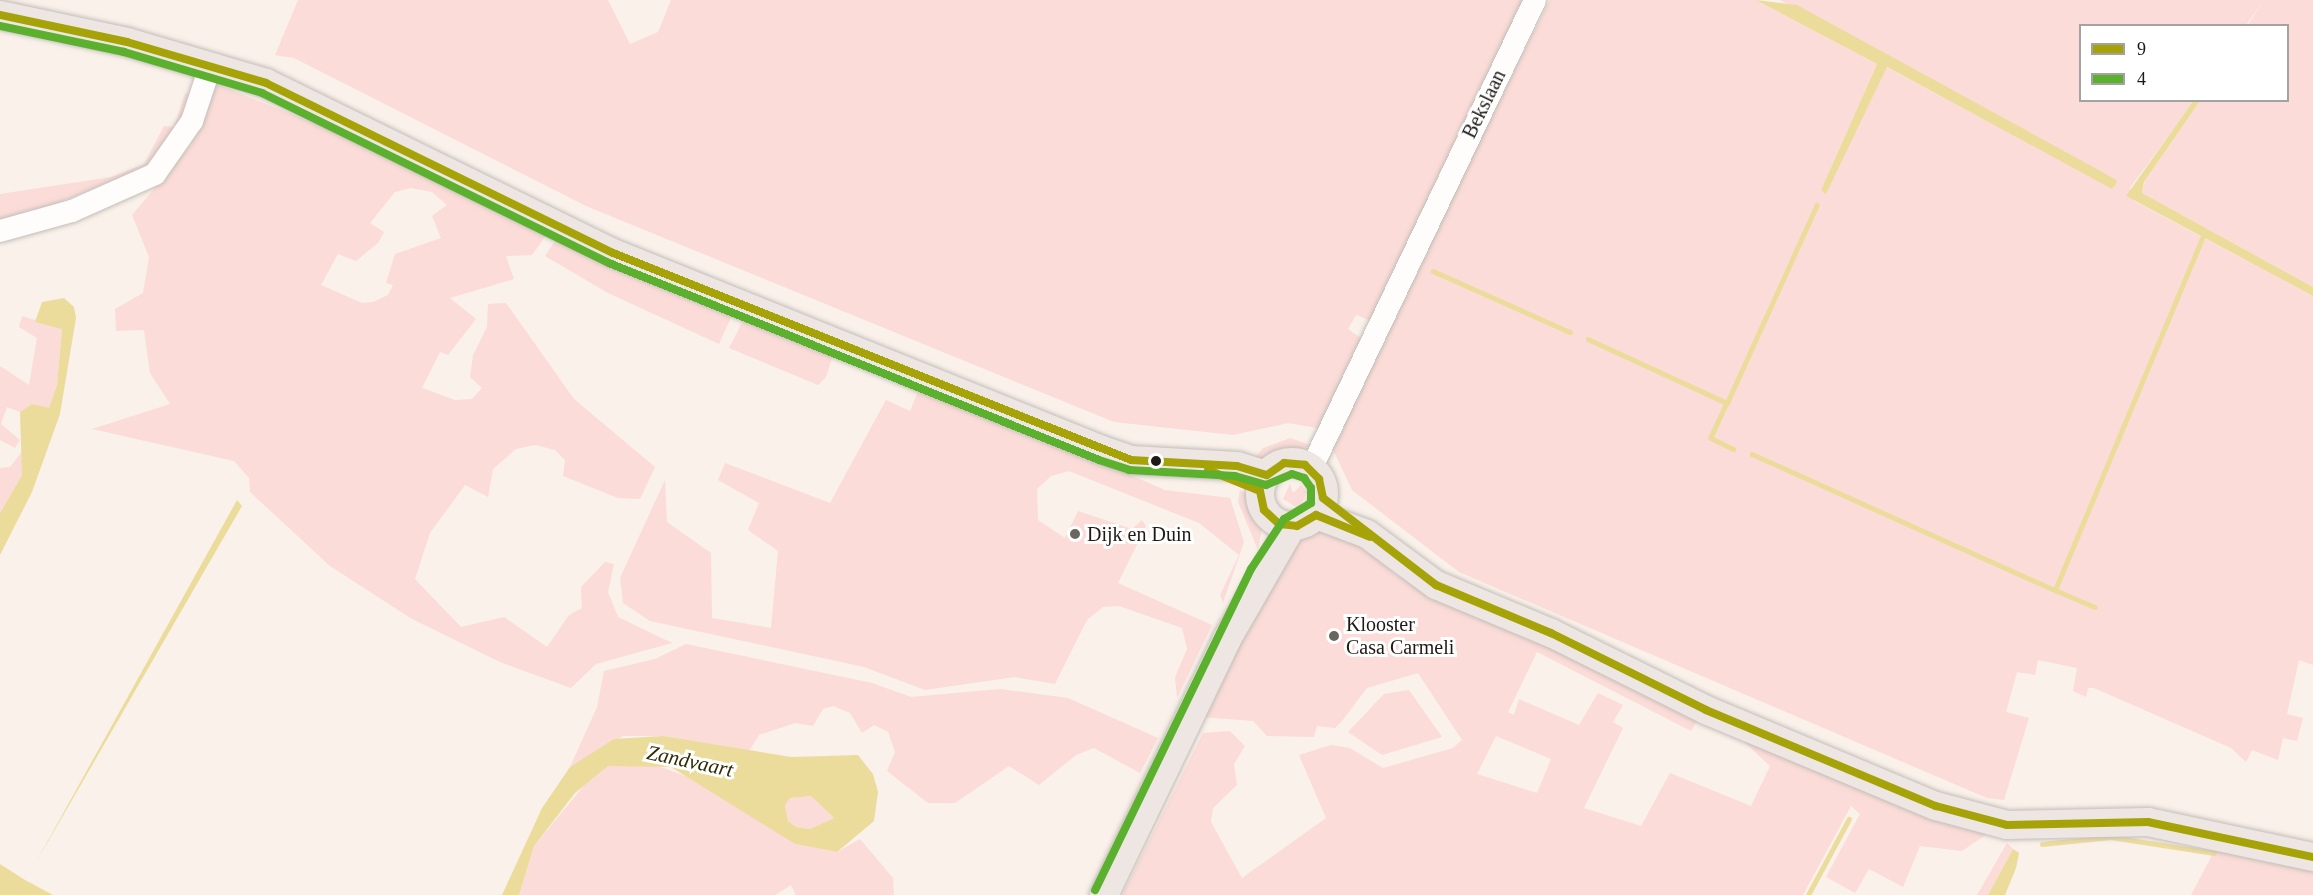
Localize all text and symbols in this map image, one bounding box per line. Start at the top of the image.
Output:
legend [2079,24,2289,102]
text: 9 [2137,39,2146,59]
street label: Bekslaan [1457,66,1511,142]
text: 4 [2137,69,2146,89]
unlabelled marker [1150,455,1162,467]
place label: Dijk en Duin [1087,522,1191,546]
marker: Dijk en Duin [1068,527,1082,541]
place label: Klooster Casa Carmeli [1346,612,1454,659]
marker: Klooster Casa Carmeli [1327,629,1341,643]
water label: Zandvaart [645,740,735,782]

